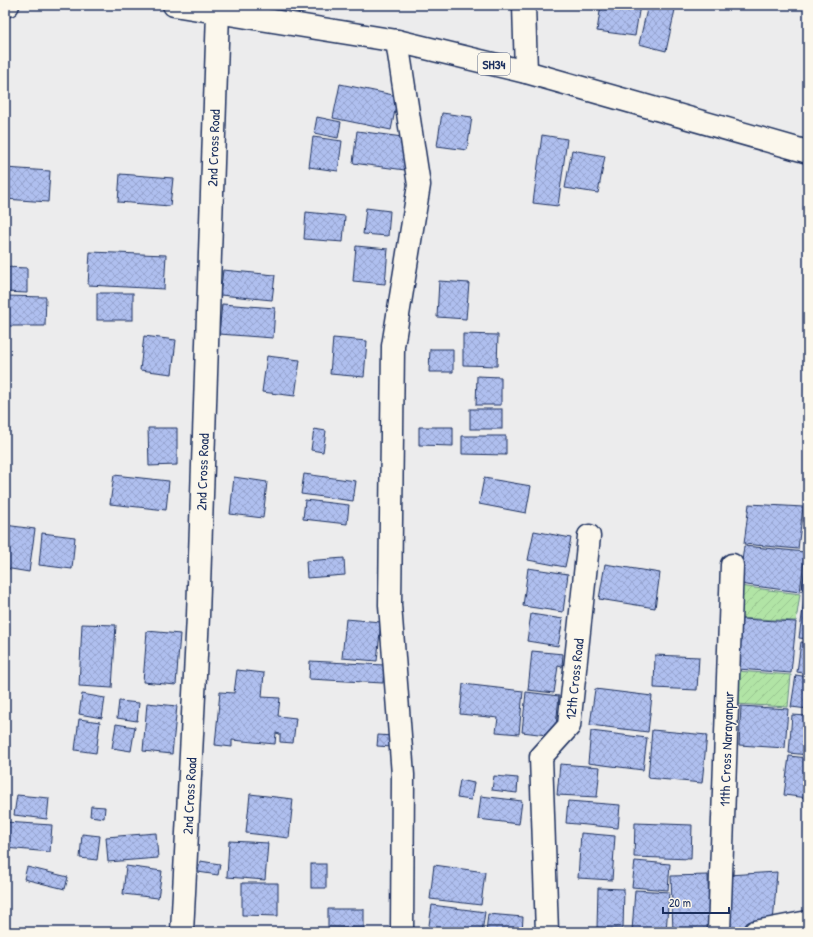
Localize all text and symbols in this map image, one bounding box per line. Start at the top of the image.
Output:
road number: SH34 [478,53,510,75]
street label: 2nd Cross Road [202,109,224,187]
street label: 2nd Cross Road [191,433,213,511]
street label: 12th Cross Road [560,637,588,720]
street label: 11th Cross Narayanpur [714,690,739,807]
street label: 2nd Cross Road [177,756,201,835]
scale bar [663,889,729,915]
text: 20 m [669,894,691,911]

